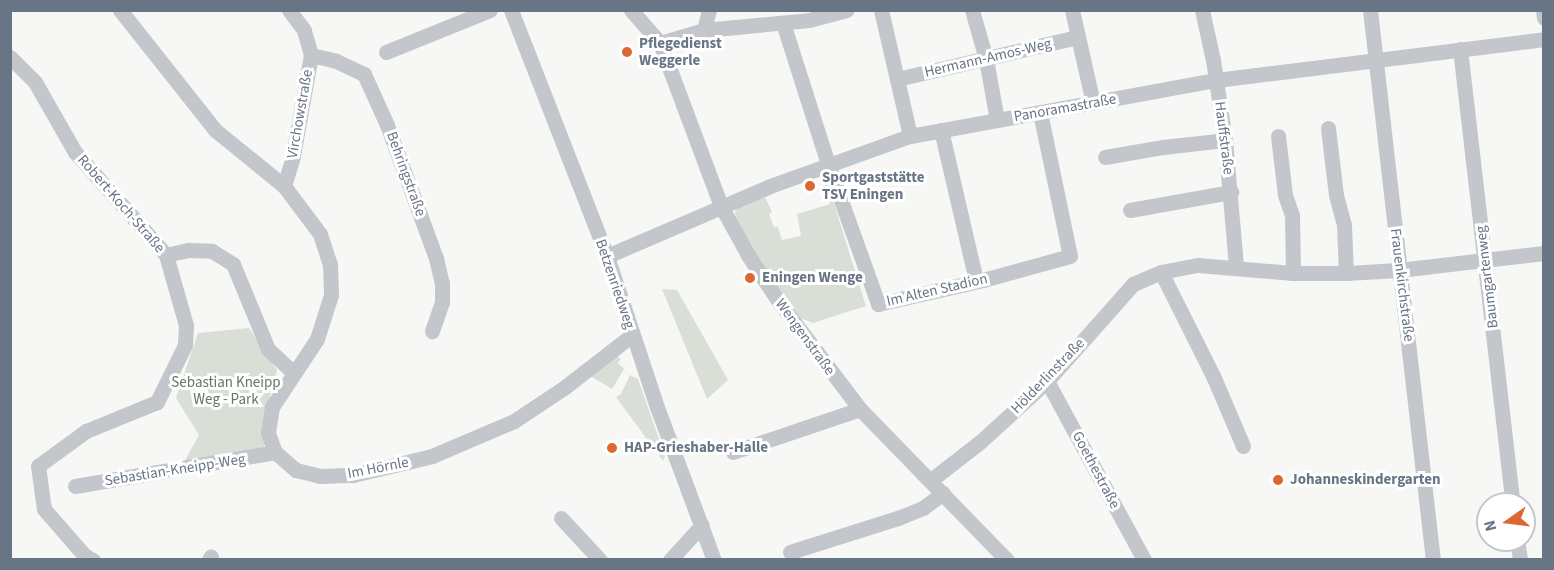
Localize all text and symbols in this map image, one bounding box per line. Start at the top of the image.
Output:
place label: Pflegedienst Weggerle [639,34,722,69]
street label: Hermann-Amos-Weg [923,35,1053,81]
marker: Pflegedienst Weggerle [620,45,634,59]
street label: Virchowstraße [283,68,317,160]
street label: Panoramastraße [1012,90,1118,126]
street label: Hauffstraße [1211,100,1237,176]
street label: Behringstraße [382,129,430,219]
street label: Robert-Koch-Straße [73,151,169,257]
place label: Sportgaststätte TSV Eningen [822,168,924,203]
marker: Sportgaststätte TSV Eningen [803,179,817,193]
street label: Baumgartenweg [1472,225,1502,329]
street label: Frauenkirchstraße [1386,227,1418,343]
street label: Betzenriedweg [591,237,639,331]
place label: Eningen Wenge [762,269,863,287]
street label: Im Alten Stadion [885,270,989,310]
marker: Eningen Wenge [743,271,757,285]
street label: Wengenstraße [771,295,839,379]
street label: Hölderlinstraße [1007,335,1089,417]
park label: Sebastian Kneipp Weg - Park [171,373,281,408]
street label: Goethestraße [1068,428,1124,512]
place label: HAP-Grieshaber-Halle [624,439,768,457]
marker: HAP-Grieshaber-Halle [605,441,619,455]
street label: Sebastian-Kneipp-Weg [103,450,247,490]
street label: Im Hörnle [346,453,410,483]
place label: Johanneskindergarten [1290,471,1441,489]
marker: Johanneskindergarten [1271,473,1285,487]
north arrow [1476,492,1536,552]
text: N [1479,518,1502,534]

